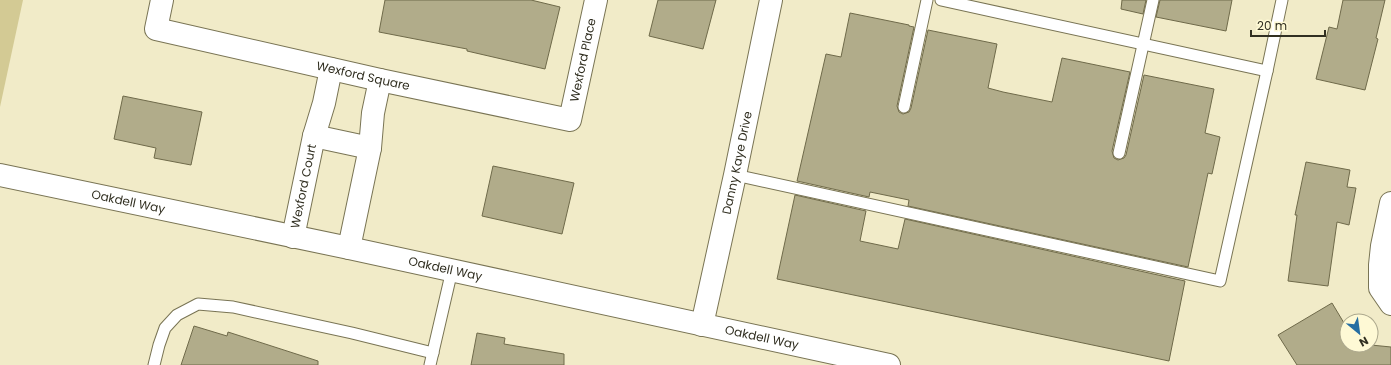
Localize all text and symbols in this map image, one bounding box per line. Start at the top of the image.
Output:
scale bar [1251,12,1325,38]
street label: Wexford Place [565,16,600,103]
text: 20 m [1257,17,1287,34]
street label: Wexford Square [315,57,412,94]
street label: Danny Kaye Drive [718,110,756,216]
street label: Wexford Court [286,142,320,230]
street label: Oakdell Way [90,185,167,217]
street label: Oakdell Way [407,252,484,285]
north arrow [1339,313,1379,353]
street label: Oakdell Way [723,321,801,353]
text: N [1356,333,1371,351]

